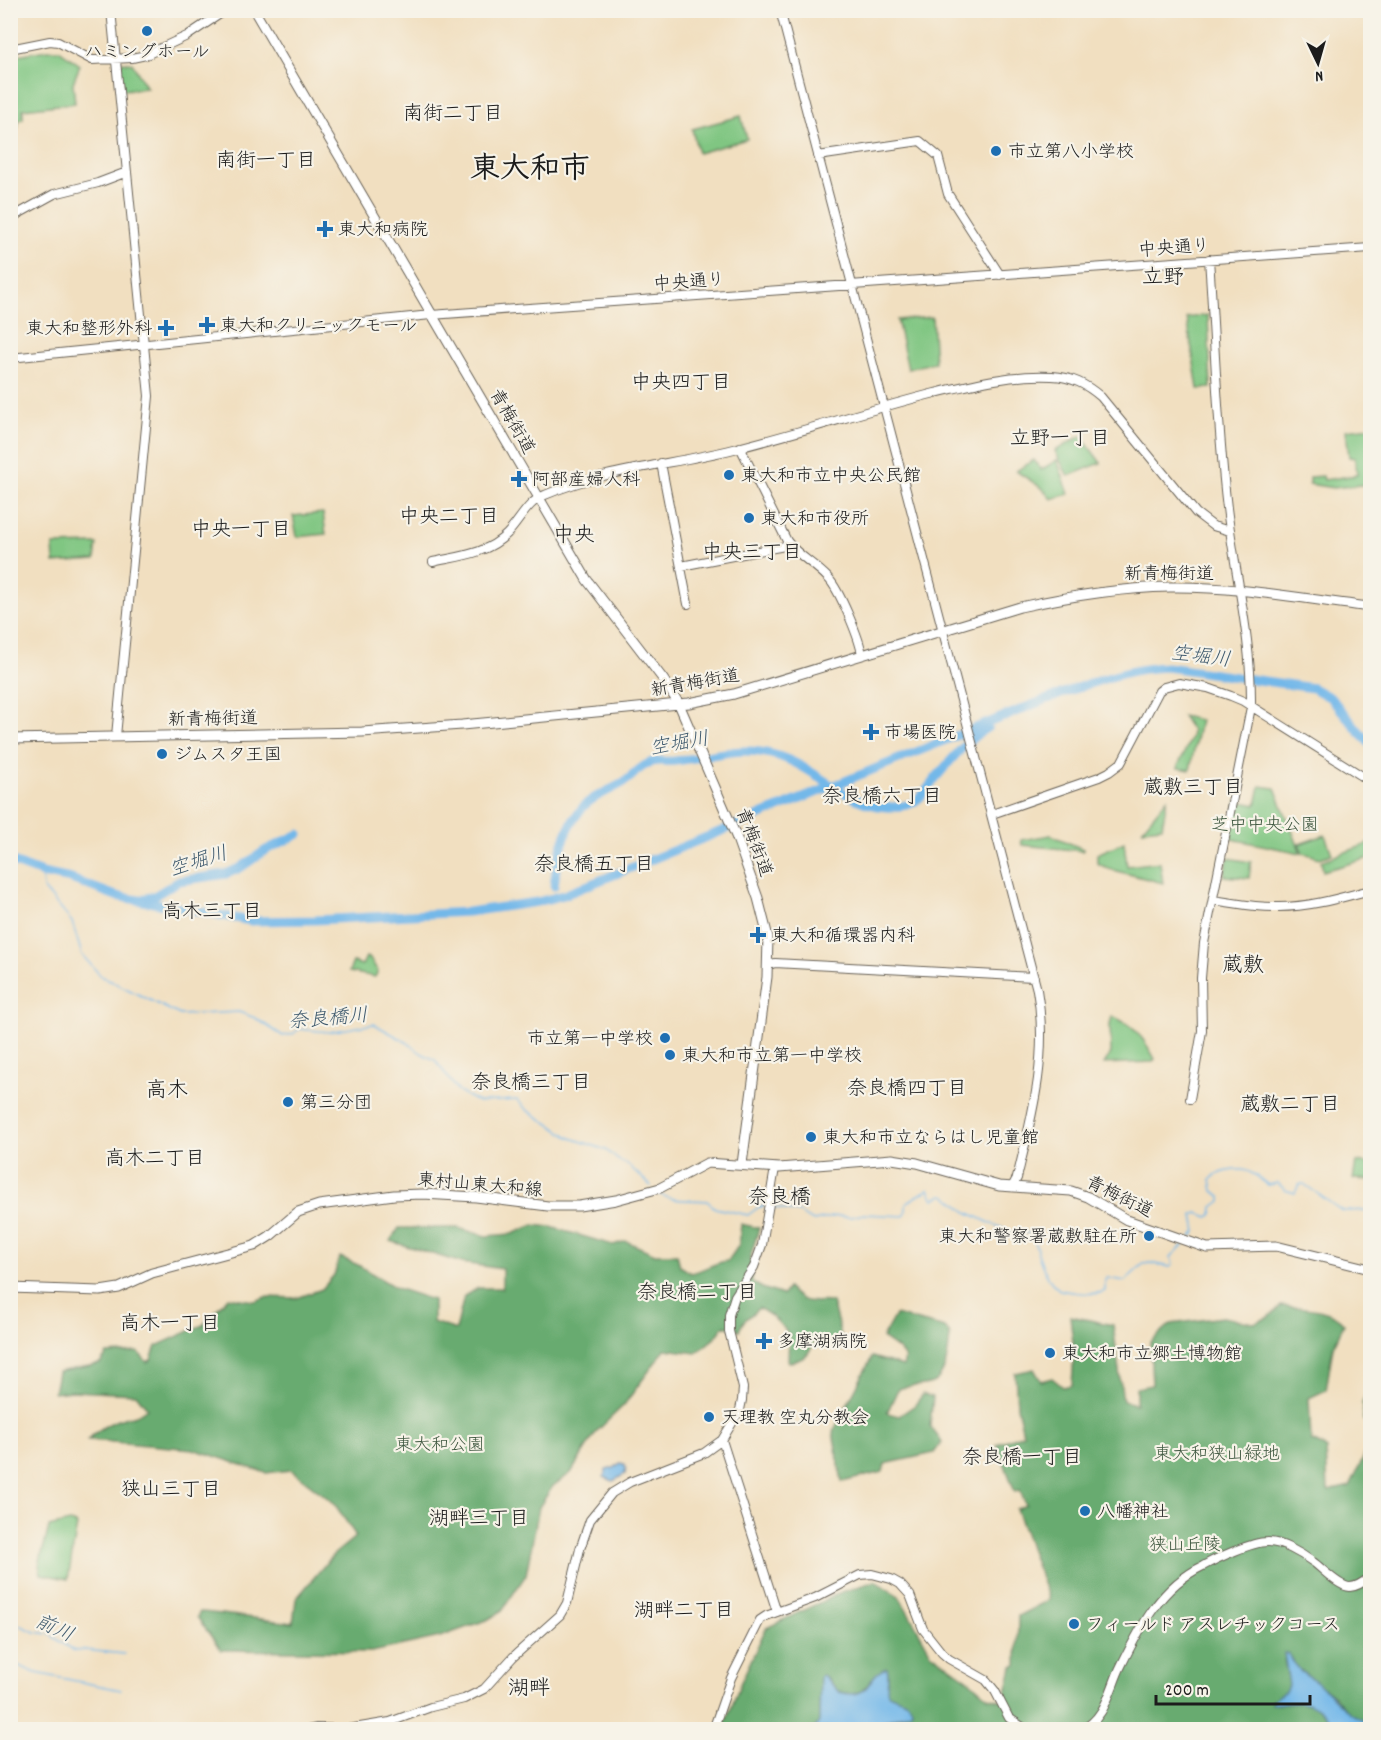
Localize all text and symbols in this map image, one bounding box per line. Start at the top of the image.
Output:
marker: ハミングホール [140,24,154,38]
north arrow [1288,33,1348,93]
place label: ハミングホール [85,41,209,66]
text: N [1314,64,1324,87]
district label: 南街二丁目 [403,101,503,129]
place label: 市立第八小学校 [1008,141,1134,166]
marker: 市立第八小学校 [989,144,1003,158]
district label: 南街一丁目 [216,148,316,176]
district label: 東大和市 [470,150,590,193]
place label: 東大和病院 [338,219,428,244]
marker: 東大和病院 [316,220,334,238]
street label: 中央通り [1137,235,1211,264]
district label: 立野 [1142,264,1184,294]
street label: 中央通り [652,269,726,298]
place label: 東大和クリニックモール [220,315,417,340]
marker: 東大和クリニックモール [198,316,216,334]
place label: 東大和整形外科 [26,318,152,343]
marker: 東大和整形外科 [157,319,175,337]
district label: 中央四丁目 [631,370,731,398]
street label: 青梅街道 [482,385,540,460]
district label: 立野一丁目 [1010,426,1110,454]
place label: 東大和市立中央公民館 [741,465,921,490]
marker: 東大和市立中央公民館 [722,468,736,482]
place label: 阿部産婦人科 [532,469,640,494]
marker: 阿部産婦人科 [510,470,528,488]
district label: 中央二丁目 [399,504,499,532]
place label: 東大和市役所 [761,508,869,533]
marker: 東大和市役所 [742,511,756,525]
district label: 中央一丁目 [191,517,291,545]
district label: 中央 [553,522,595,552]
district label: 中央三丁目 [702,540,802,568]
street label: 新青梅街道 [1124,563,1214,588]
water label: 空堀川 [1169,640,1232,676]
street label: 新青梅街道 [649,664,742,705]
street label: 新青梅街道 [168,707,258,734]
place label: 市場医院 [884,722,956,747]
marker: 市場医院 [862,723,880,741]
water label: 空堀川 [648,726,711,764]
place label: ジムスタ王国 [174,744,282,769]
marker: ジムスタ王国 [155,747,169,761]
district label: 蔵敷三丁目 [1143,775,1243,803]
district label: 奈良橋六丁目 [822,784,942,812]
street label: 青梅街道 [728,805,777,881]
park label: 芝中中央公園 [1211,814,1319,839]
water label: 空堀川 [166,841,232,885]
district label: 奈良橋五丁目 [534,852,654,880]
district label: 高木三丁目 [162,899,262,927]
place label: 東大和循環器内科 [771,925,915,950]
marker: 東大和循環器内科 [749,926,767,944]
district label: 蔵敷 [1222,952,1264,982]
water label: 奈良橋川 [287,1003,369,1037]
place label: 市立第一中学校 [527,1028,653,1053]
marker: 市立第一中学校 [658,1031,672,1045]
place label: 東大和市立第一中学校 [682,1045,862,1070]
marker: 東大和市立第一中学校 [663,1048,677,1062]
district label: 奈良橋三丁目 [471,1070,591,1098]
district label: 奈良橋四丁目 [847,1076,967,1104]
district label: 高木 [146,1077,188,1107]
place label: 第三分団 [300,1092,372,1117]
district label: 蔵敷二丁目 [1240,1092,1340,1120]
marker: 第三分団 [281,1095,295,1109]
place label: 東大和市立ならはし児童館 [823,1127,1039,1152]
marker: 東大和市立ならはし児童館 [804,1130,818,1144]
district label: 高木二丁目 [105,1146,205,1174]
street label: 東村山東大和線 [416,1169,544,1204]
street label: 青梅街道 [1081,1171,1157,1225]
district label: 奈良橋 [748,1184,811,1214]
place label: 東大和警察署蔵敷駐在所 [939,1226,1137,1251]
marker: 東大和警察署蔵敷駐在所 [1142,1229,1156,1243]
district label: 奈良橋二丁目 [637,1280,757,1308]
district label: 高木一丁目 [120,1311,220,1339]
place label: 多摩湖病院 [777,1331,867,1356]
marker: 多摩湖病院 [755,1332,773,1350]
place label: 東大和市立郷土博物館 [1062,1343,1242,1368]
marker: 東大和市立郷土博物館 [1043,1346,1057,1360]
place label: 天理教 空丸分教会 [721,1407,869,1432]
marker: 天理教 空丸分教会 [702,1410,716,1424]
park label: 東大和公園 [395,1434,485,1459]
park label: 東大和狭山緑地 [1154,1443,1280,1468]
district label: 奈良橋一丁目 [962,1445,1082,1473]
district label: 狭山三丁目 [121,1477,221,1505]
place label: 八幡神社 [1097,1501,1169,1526]
marker: 八幡神社 [1078,1504,1092,1518]
district label: 湖畔三丁目 [429,1506,529,1534]
park label: 狭山丘陵 [1149,1534,1221,1559]
district label: 湖畔二丁目 [634,1598,734,1626]
water label: 前川 [30,1609,78,1651]
place label: フィールド アスレチックコース [1086,1614,1340,1639]
marker: フィールド アスレチックコース [1067,1617,1081,1631]
scale bar [1156,1668,1310,1706]
district label: 湖畔 [508,1675,550,1705]
text: 200 m [1165,1679,1209,1704]

